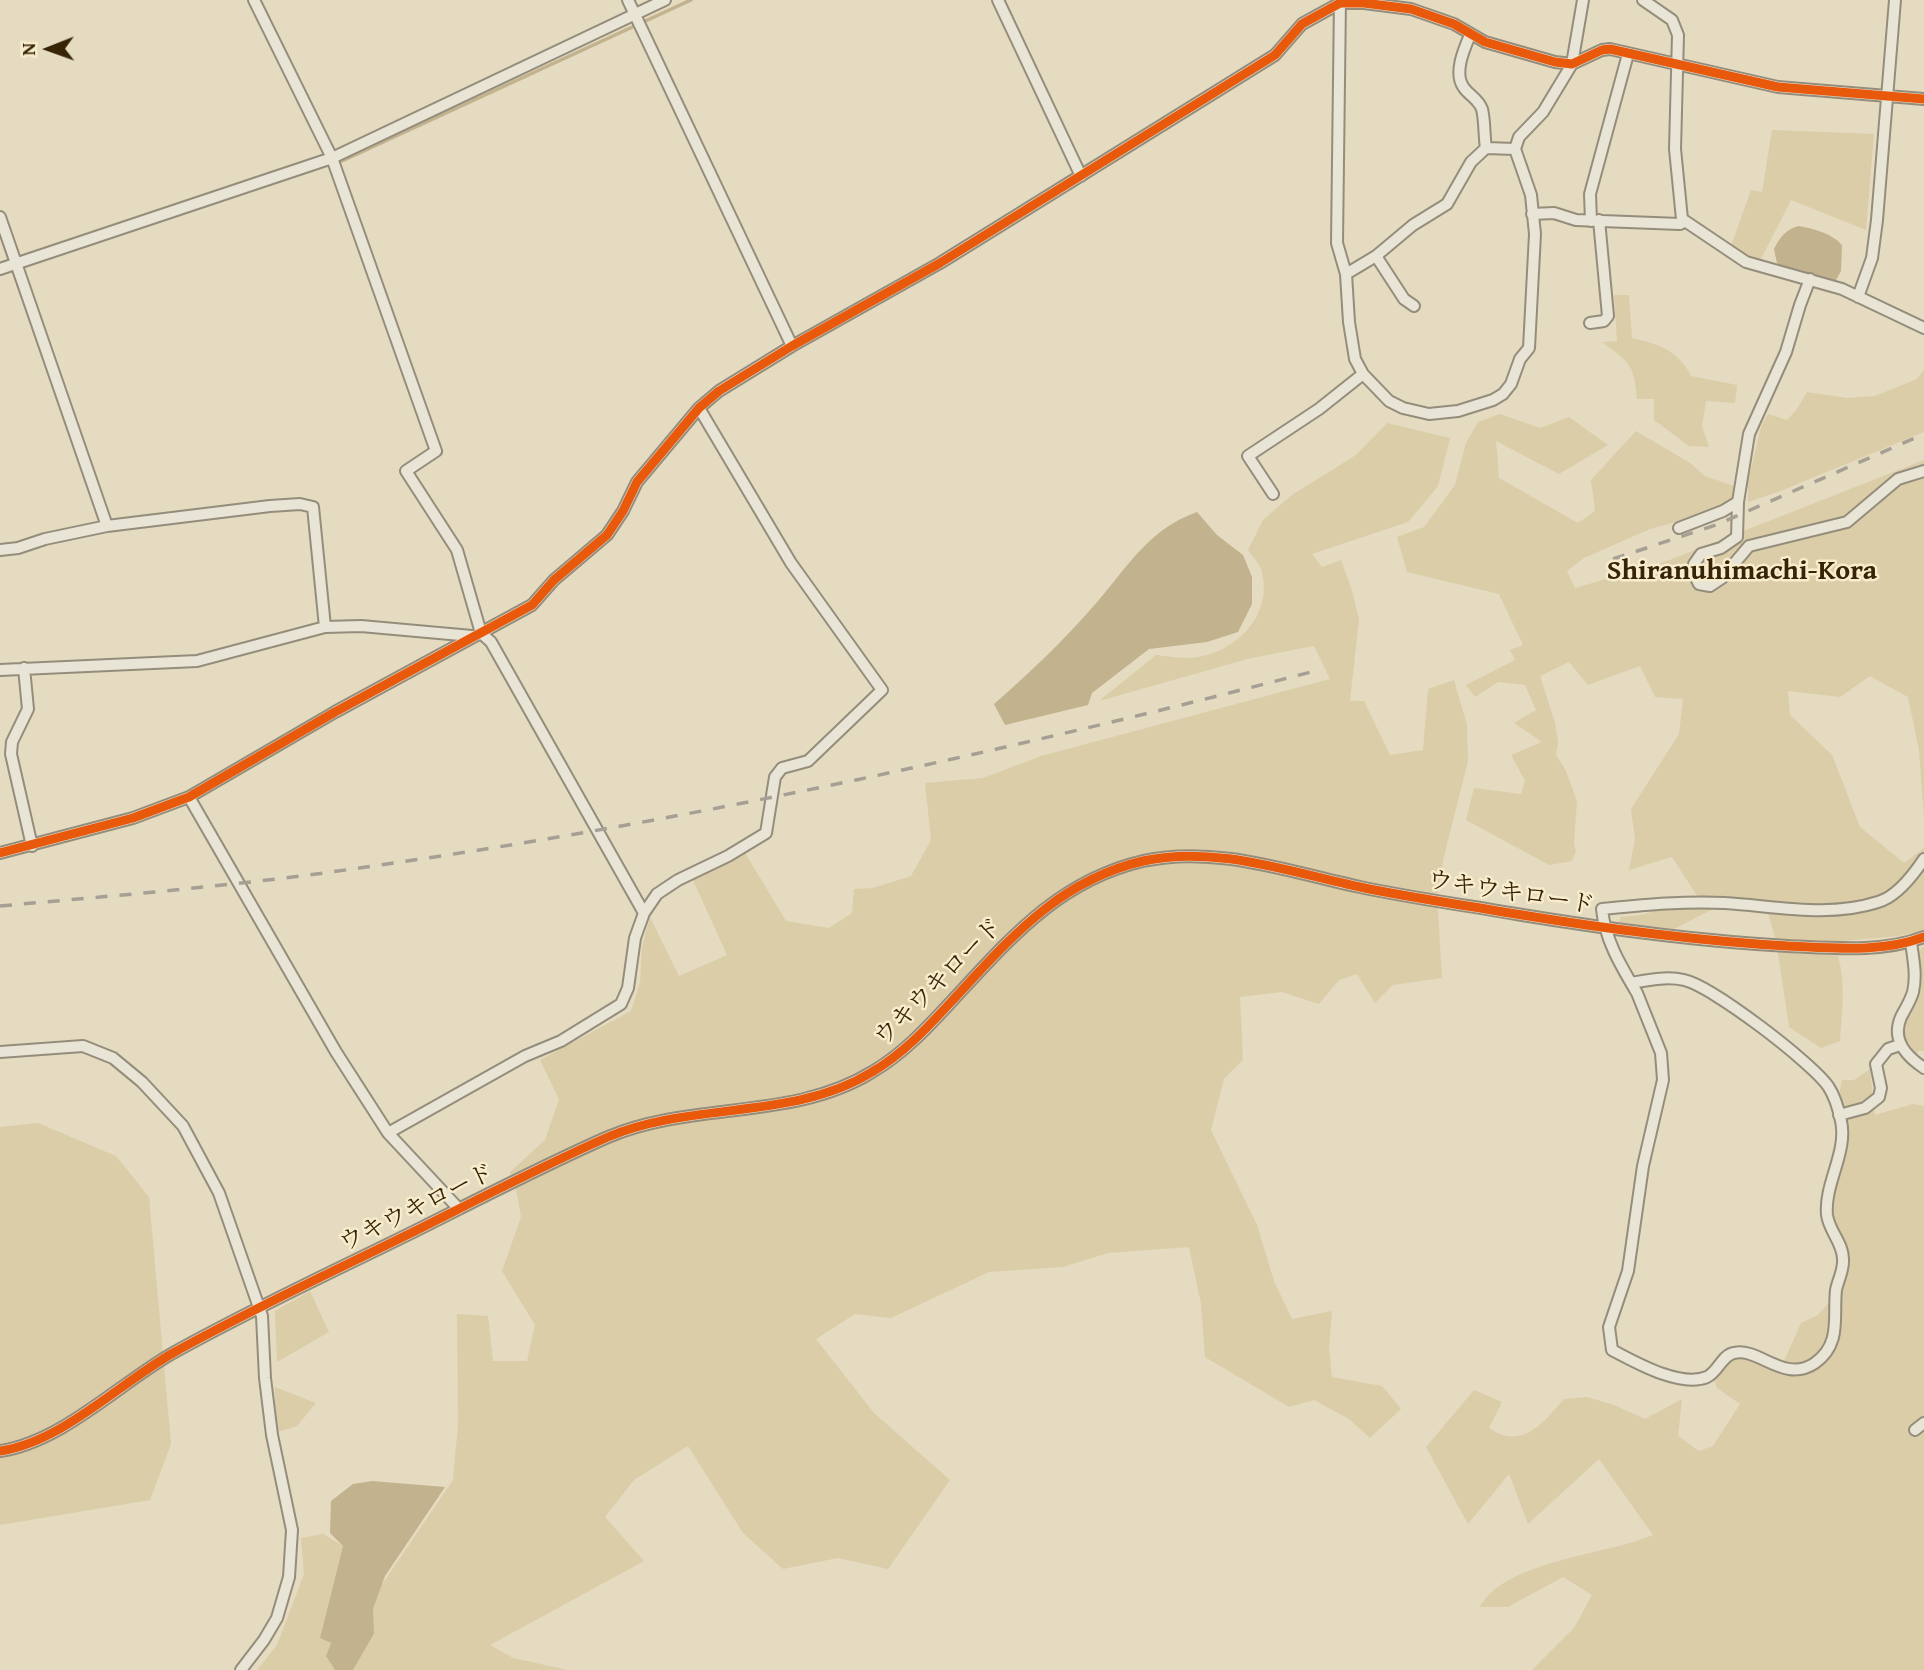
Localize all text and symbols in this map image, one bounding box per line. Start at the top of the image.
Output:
north arrow [14,14,84,84]
text: N [14,43,42,56]
district label: Shiranuhimachi-Kora [1607,555,1877,589]
street label: ウキウキロード [1426,867,1596,921]
street label: ウキウキロード [869,913,1009,1053]
street label: ウキウキロード [335,1159,499,1259]

